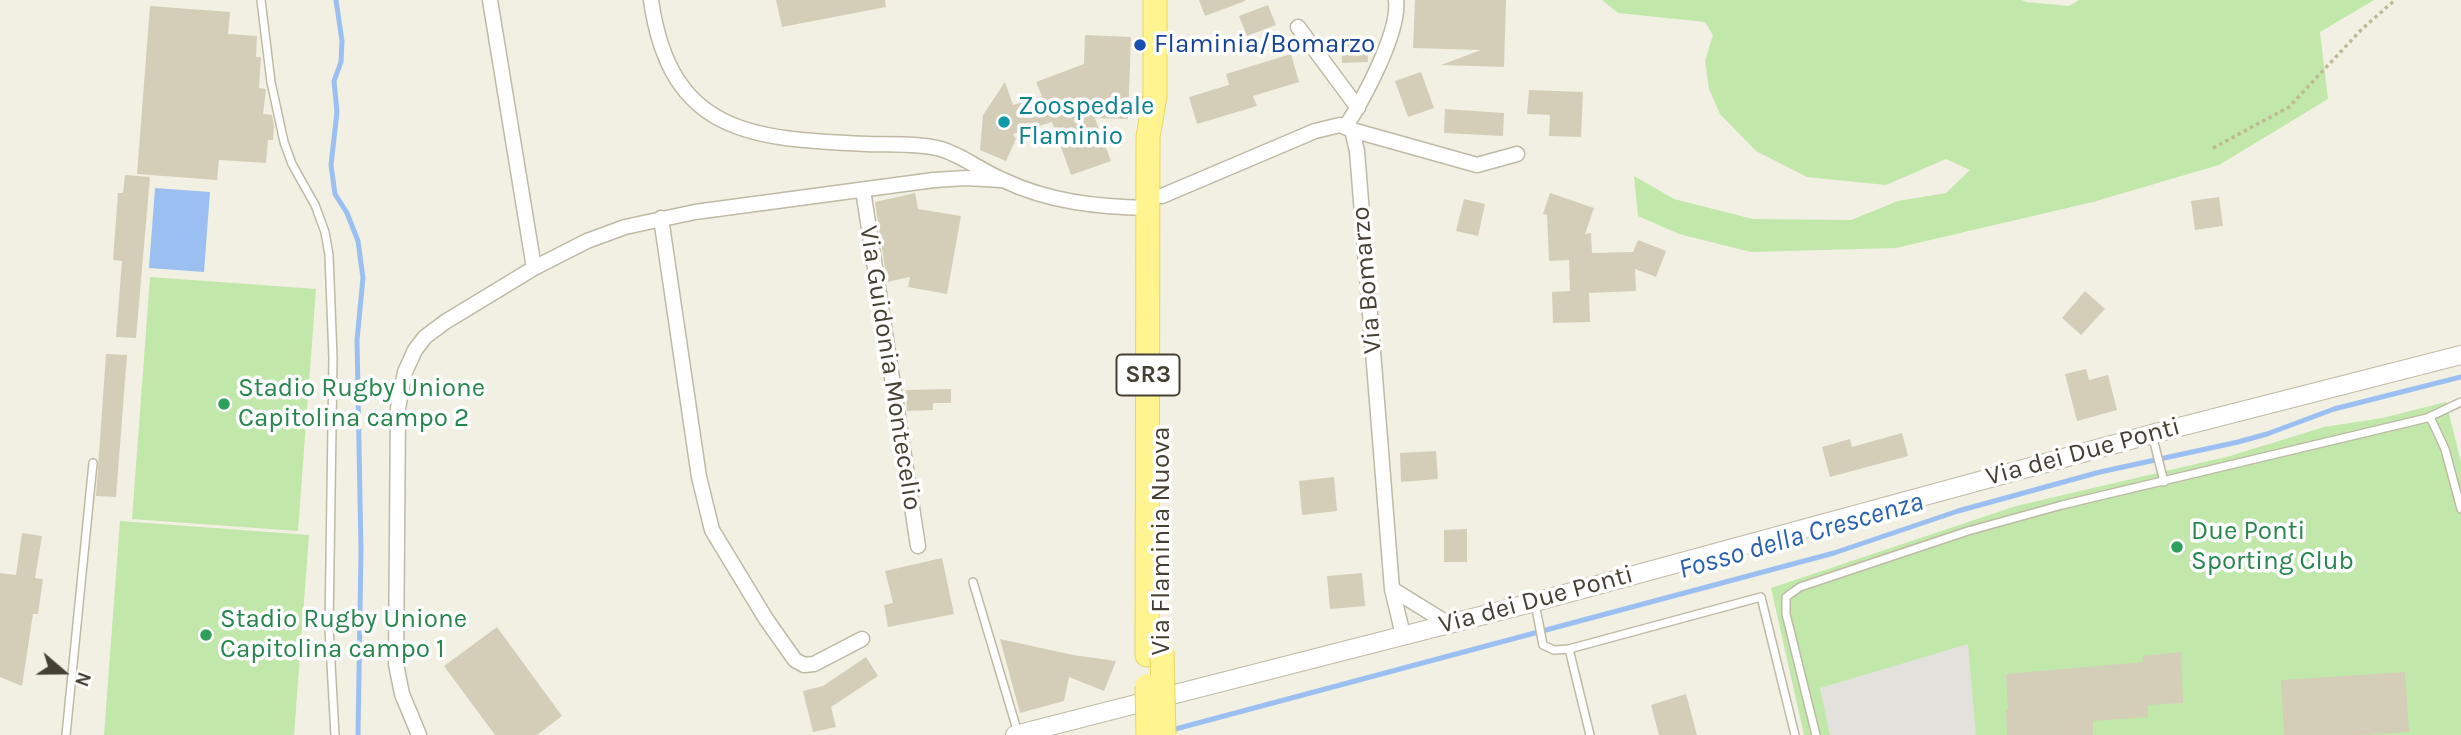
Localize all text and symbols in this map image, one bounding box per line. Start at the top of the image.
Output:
place label: Flaminia/Bomarzo [1154,29,1375,61]
marker: Flaminia/Bomarzo [1132,37,1148,53]
place label: Zoospedale Flaminio [1018,91,1154,152]
marker: Zoospedale Flaminio [996,114,1012,130]
street label: Via Bomarzo [1345,205,1389,355]
street label: Via Guidonia Montecelio [852,223,928,513]
road number: SR3 [1116,354,1180,396]
place label: Stadio Rugby Unione Capitolina campo 2 [238,373,485,434]
marker: Stadio Rugby Unione Capitolina campo 2 [216,396,232,412]
street label: Via dei Due Ponti [1982,411,2184,493]
street label: Via Flaminia Nuova [1146,426,1178,656]
water label: Fosso della Crescenza [1675,485,1927,587]
place label: Due Ponti Sporting Club [2191,516,2354,578]
marker: Due Ponti Sporting Club [2169,539,2185,555]
street label: Via dei Due Ponti [1435,559,1637,641]
place label: Stadio Rugby Unione Capitolina campo 1 [220,604,467,666]
marker: Stadio Rugby Unione Capitolina campo 1 [198,627,214,643]
north arrow [28,637,98,707]
text: N [70,669,95,689]

